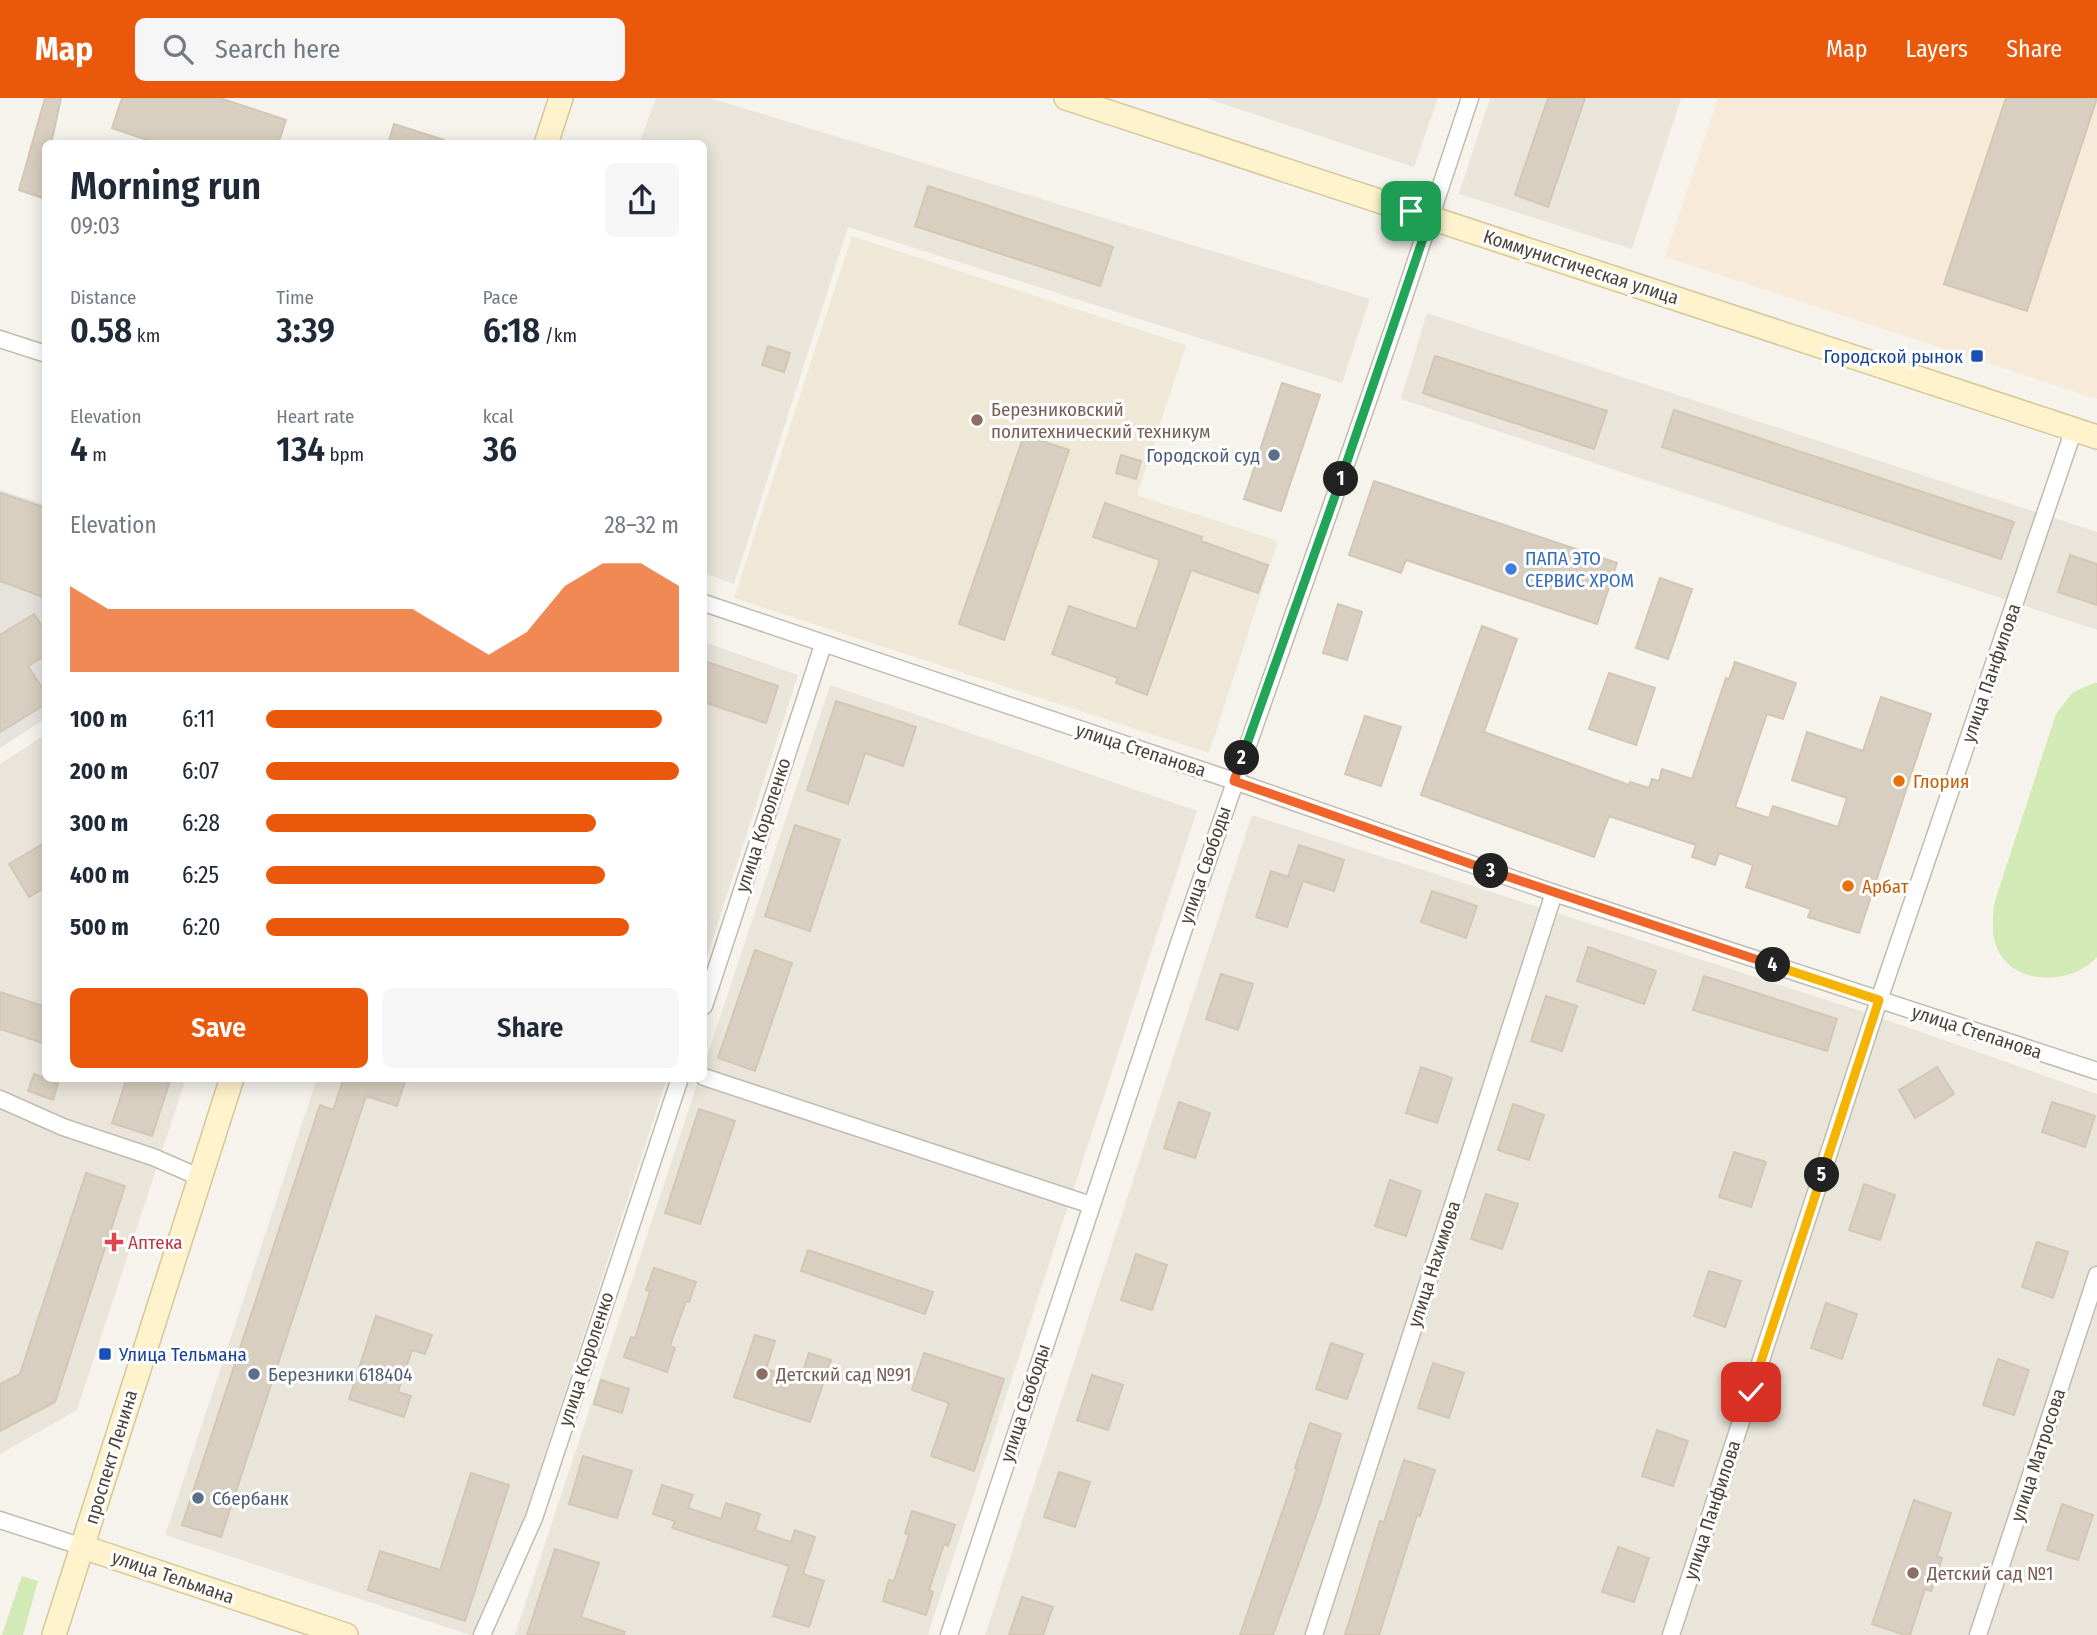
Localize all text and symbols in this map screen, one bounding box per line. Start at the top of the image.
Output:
search box [135,18,625,81]
text: Map [35,29,93,69]
icon: search [159,30,197,68]
text: Search here [215,34,340,65]
text: Map [1826,35,1868,63]
text: Layers [1906,35,1968,63]
text: Share [2006,35,2062,63]
text: Morning run [70,163,261,209]
button: share [605,163,679,237]
pin [1381,181,1441,241]
icon: arrive [1392,192,1430,230]
text: 09:03 [70,212,120,240]
street label: Коммунистическая улица [1480,225,1682,309]
text: Distance [70,286,137,309]
text: Time [276,286,314,309]
text: Pace [483,286,518,309]
text: 0.58 [70,309,132,351]
text: 3:39 [276,309,335,351]
text: 6:18 [483,309,540,351]
text: km [132,324,160,347]
text: /km [540,324,577,347]
place label: Городской рынок [1823,345,1963,368]
marker: Городской рынок [1969,348,1985,364]
place label: Березниковский политехнический техникум [991,398,1211,443]
text: Elevation [70,405,142,428]
text: Heart rate [276,405,354,428]
text: kcal [483,405,513,428]
marker: Березниковский политехнический техникум [969,412,985,428]
text: 4 [70,428,88,470]
text: 134 [276,428,325,470]
text: 36 [483,428,517,470]
text: m [88,443,107,466]
text: bpm [325,443,364,466]
place label: Городской суд [1146,444,1260,467]
marker: Городской суд [1266,447,1282,463]
pin: 1 [1324,462,1358,496]
text: 1 [1336,467,1345,490]
text: Elevation [70,511,157,539]
text: 28–32 m [604,511,679,539]
place label: ПАПА ЭТО СЕРВИС ХРОМ [1525,547,1634,592]
marker: ПАПА ЭТО СЕРВИС ХРОМ [1503,561,1519,577]
street label: улица Панфилова [1956,600,2026,746]
text: 100 m [70,705,127,733]
text: 6:11 [182,705,215,733]
street label: улица Степанова [1073,718,1209,782]
pin: 2 [1224,740,1260,776]
text: 2 [1237,746,1246,769]
street label: улица Короленко [730,755,796,895]
text: 200 m [70,757,128,785]
text: 6:07 [182,757,219,785]
place label: Глория [1913,770,1969,793]
marker: Глория [1891,773,1907,789]
street label: улица Свободы [1174,803,1236,927]
text: 300 m [70,809,128,837]
text: 6:28 [182,809,220,837]
pin: 3 [1474,854,1508,888]
text: 3 [1486,859,1495,882]
text: 400 m [70,861,129,889]
text: 6:25 [182,861,219,889]
place label: Арбат [1862,875,1909,898]
marker: Арбат [1840,878,1856,894]
text: 500 m [70,913,129,941]
text: 6:20 [182,913,220,941]
pin: 4 [1756,948,1790,982]
text: 4 [1768,953,1777,976]
button: Save [70,988,368,1068]
button: Share [382,988,679,1068]
street label: улица Степанова [1909,1000,2045,1064]
pin: 5 [1804,1158,1840,1192]
text: 5 [1817,1163,1826,1186]
street label: улица Нахимова [1403,1198,1465,1330]
place label: Аптека [128,1231,183,1254]
marker: Аптека [106,1234,122,1250]
street label: улица Короленко [553,1289,619,1429]
street label: улица Свободы [995,1341,1055,1465]
place label: Улица Тельмана [118,1343,247,1366]
marker: Улица Тельмана [97,1346,113,1362]
pin [1721,1362,1781,1422]
place label: Березники 618404 [268,1363,413,1386]
place label: Детский сад №91 [775,1363,911,1386]
marker: Березники 618404 [246,1366,262,1382]
marker: Детский сад №91 [754,1366,770,1382]
icon: check [1732,1373,1770,1411]
street label: улица Матросова [2006,1385,2070,1525]
street label: проспект Ленина [80,1387,142,1527]
street label: улица Панфилова [1679,1437,1745,1583]
place label: Сбербанк [212,1487,289,1510]
marker: Сбербанк [190,1490,206,1506]
street label: улица Тельмана [109,1545,237,1609]
place label: Детский сад №1 [1926,1562,2053,1585]
marker: Детский сад №1 [1905,1565,1921,1581]

